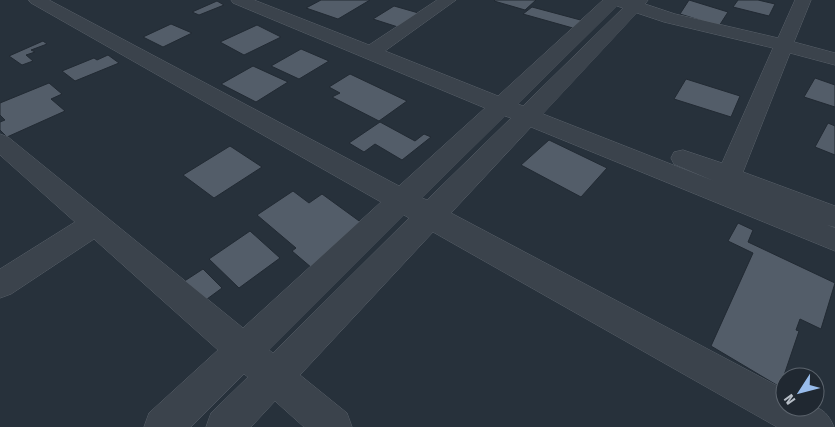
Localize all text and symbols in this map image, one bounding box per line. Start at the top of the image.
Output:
north arrow [775,367,825,417]
text: N [781,391,799,408]

